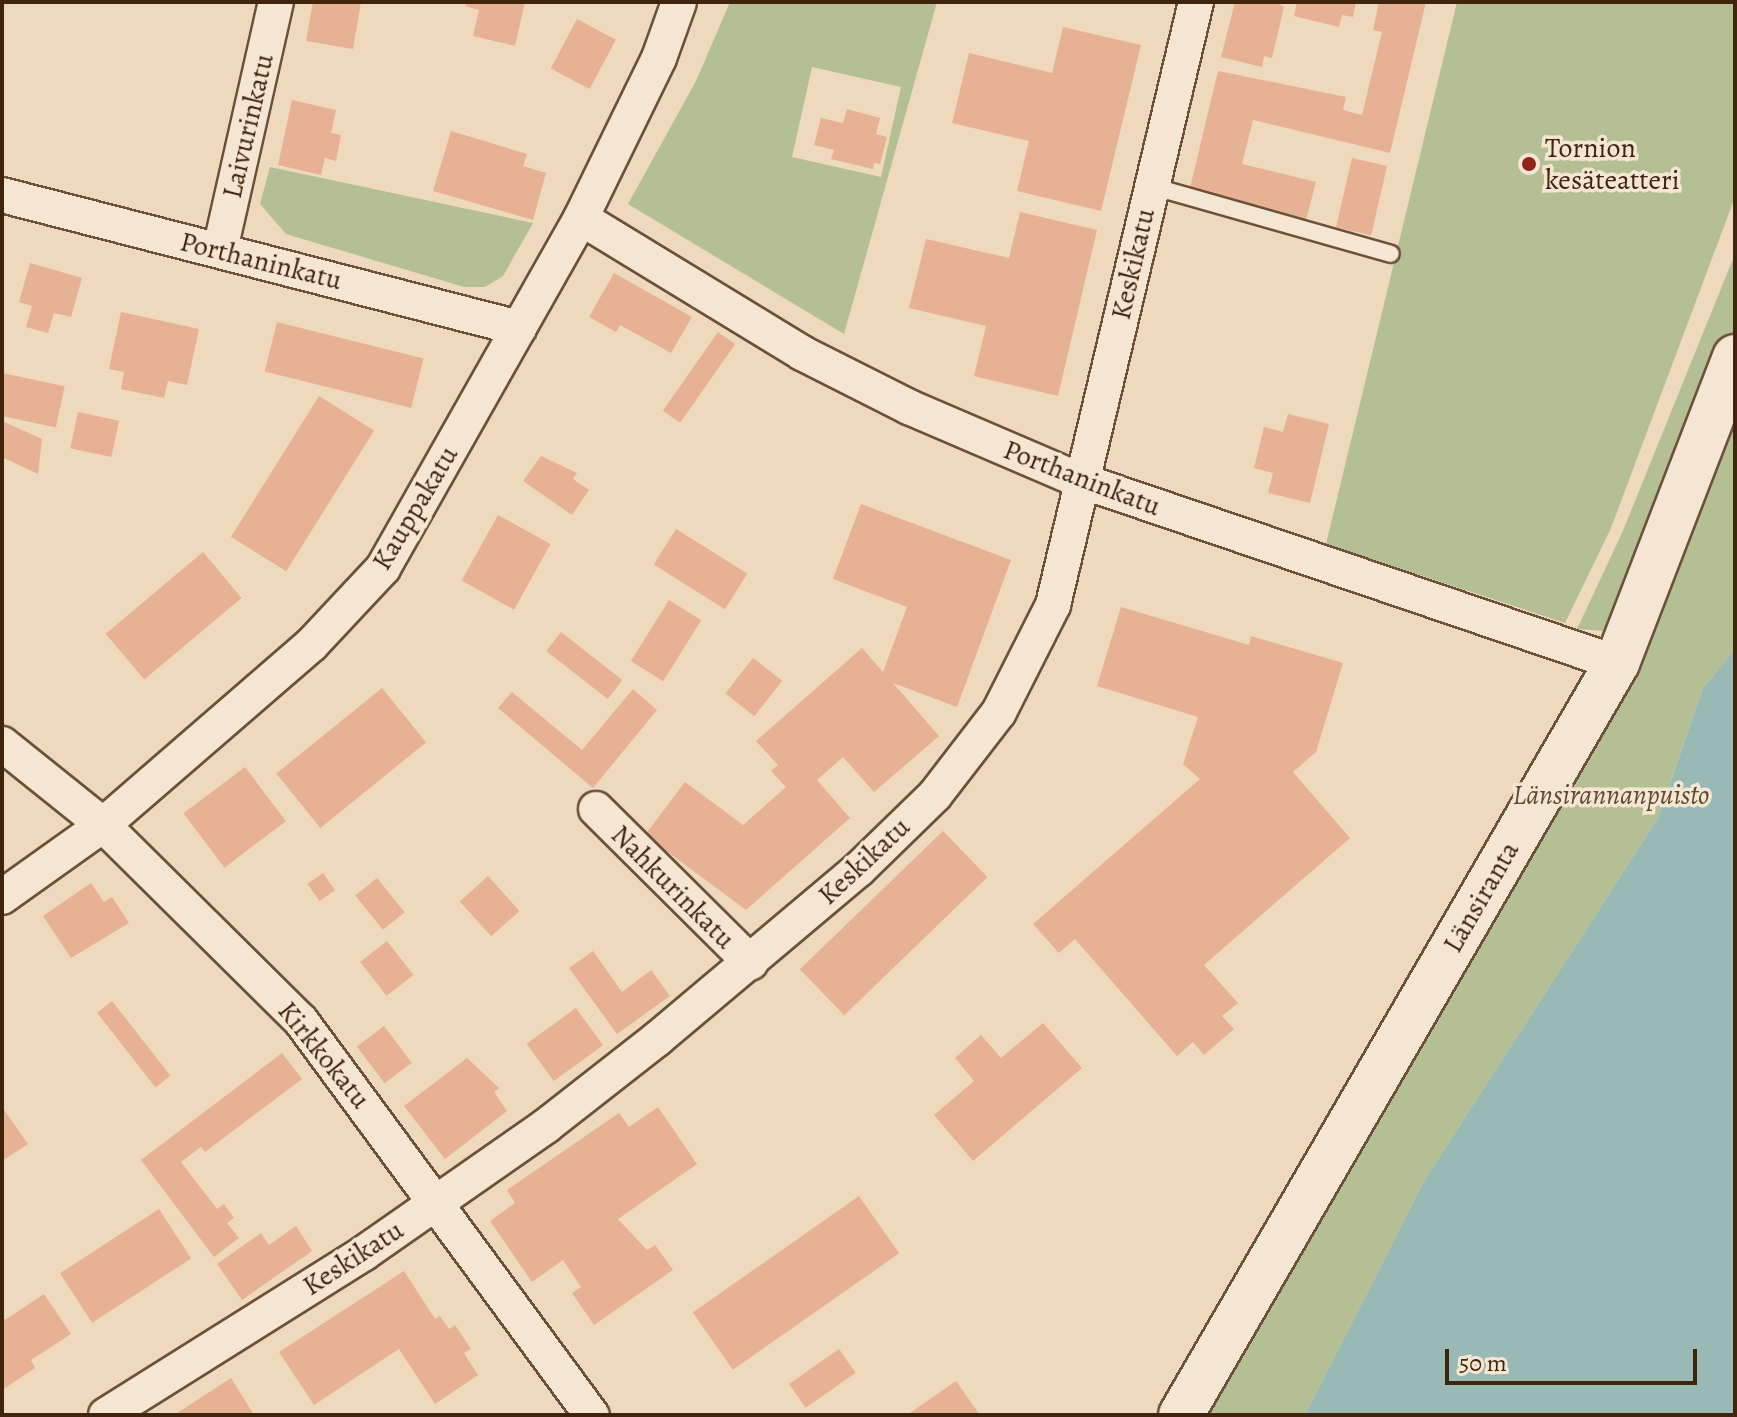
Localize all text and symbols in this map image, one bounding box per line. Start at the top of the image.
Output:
street label: Laivurinkatu [215,50,281,202]
place label: Tornion kesäteatteri [1545,131,1680,197]
marker: Tornion kesäteatteri [1520,155,1538,173]
street label: Keskikatu [1104,205,1162,323]
street label: Porthaninkatu [177,225,345,297]
street label: Porthaninkatu [999,433,1165,523]
street label: Kauppakatu [365,440,465,576]
park label: Länsirannanpuisto [1513,778,1709,812]
street label: Keskikatu [811,810,917,912]
street label: Nahkurinkatu [604,818,742,956]
street label: Länsiranta [1436,835,1526,959]
street label: Kirkkokatu [271,995,377,1115]
street label: Keskikatu [296,1213,410,1303]
scale bar [1449,1333,1701,1383]
text: 50 m [1459,1347,1507,1379]

